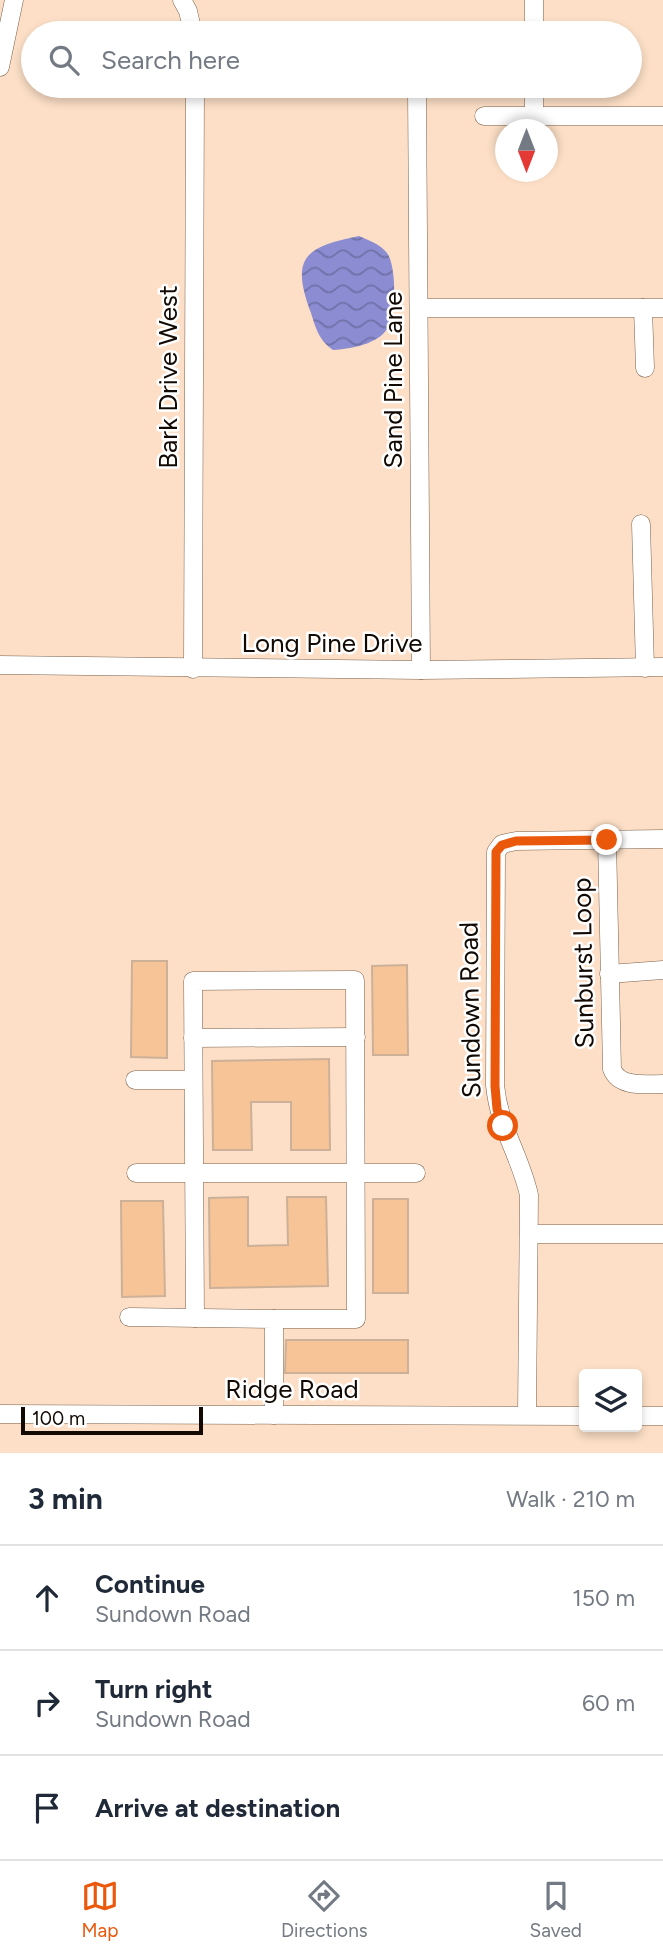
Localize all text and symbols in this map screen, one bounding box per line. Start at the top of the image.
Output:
search box [21,21,642,98]
icon: search [45,41,83,79]
text: Search here [101,44,240,76]
north arrow [495,119,558,182]
street label: Bark Drive West [152,285,184,469]
street label: Sand Pine Lane [377,291,409,469]
street label: Long Pine Drive [241,627,423,659]
route end [591,824,622,855]
street label: Sunburst Loop [566,877,600,1049]
street label: Sundown Road [452,922,488,1098]
route start [487,1110,518,1141]
map controls [579,1369,642,1432]
button: layers [579,1369,642,1432]
street label: Ridge Road [225,1373,359,1405]
scale bar [21,1404,203,1436]
text: 100 m [32,1407,85,1430]
text: 3 min [28,1480,103,1517]
text: Walk · 210 m [506,1485,635,1513]
text: Continue [95,1568,205,1600]
icon: ahead [28,1579,66,1617]
text: 150 m [572,1584,635,1612]
text: Sundown Road [95,1600,251,1628]
text: Turn right [95,1673,212,1705]
icon: right [28,1684,66,1722]
text: 60 m [582,1689,635,1717]
text: Sundown Road [95,1705,251,1733]
icon: arrive [28,1789,66,1827]
text: Arrive at destination [95,1792,340,1824]
tab: Map [81,1877,119,1942]
tab: Directions [281,1877,368,1942]
tab: Saved [530,1877,582,1942]

